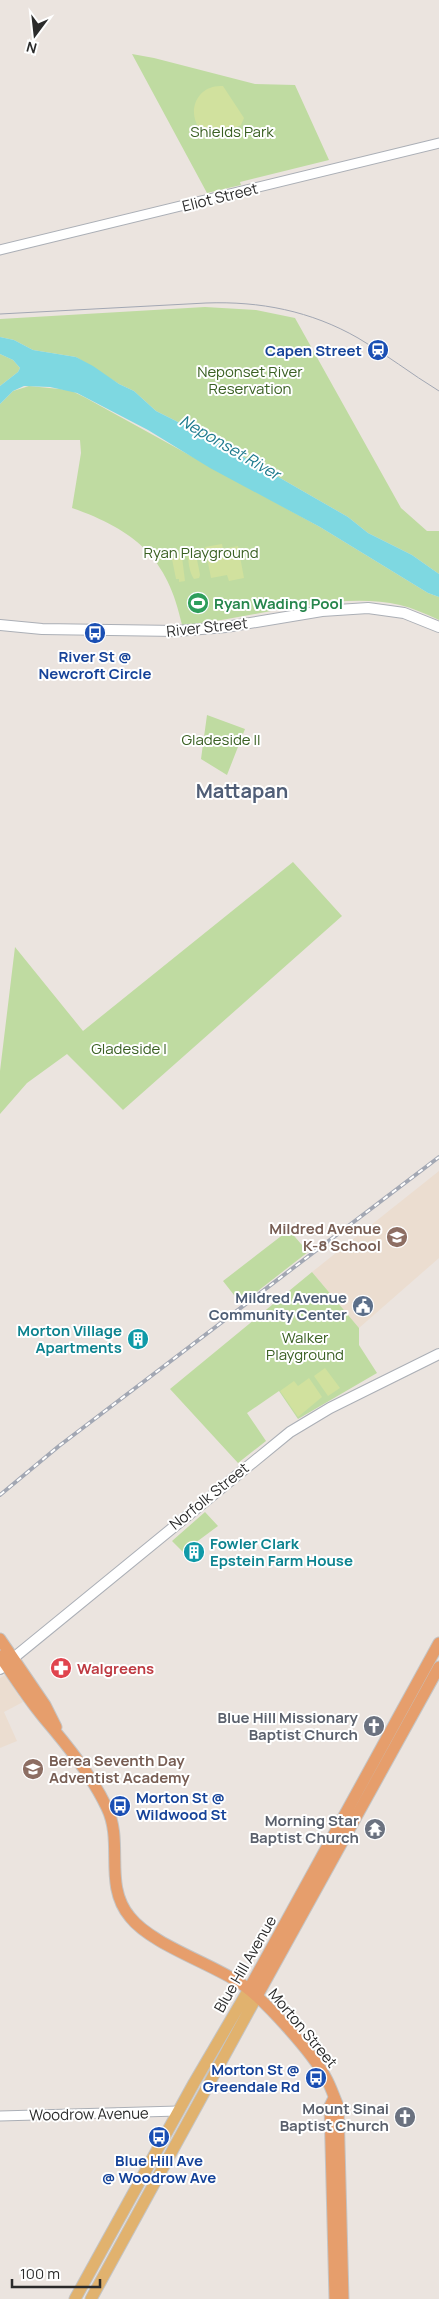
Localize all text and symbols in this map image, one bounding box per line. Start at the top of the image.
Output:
north arrow [10,10,60,60]
text: N [24,38,39,59]
park label: Shields Park [190,121,274,142]
street label: Eliot Street [180,177,260,217]
station icon: Capen Street [366,338,390,362]
place label: Capen Street [265,340,362,361]
park label: Neponset River Reservation [197,361,303,399]
water label: Neponset River [176,409,286,486]
park label: Ryan Playground [143,542,259,563]
sports icon: Ryan Wading Pool [186,591,210,615]
place label: Ryan Wading Pool [214,593,343,614]
street label: River Street [165,612,249,642]
bus stop icon: River St @ Newcroft Circle [83,621,107,645]
place label: River St @ Newcroft Circle [39,646,151,684]
park label: Gladeside II [181,729,261,750]
district label: Mattapan [196,777,288,804]
park label: Gladeside I [91,1038,167,1059]
place label: Mildred Avenue K-8 School [269,1218,381,1256]
school or university icon: Mildred Avenue K-8 School [385,1225,409,1249]
place label: Mildred Avenue Community Center [209,1287,347,1325]
public building icon: Mildred Avenue Community Center [351,1294,375,1318]
place label: Morton Village Apartments [17,1320,122,1358]
building icon: Morton Village Apartments [126,1327,150,1351]
park label: Walker Playground [266,1327,344,1365]
street label: Norfolk Street [165,1457,253,1535]
place label: Fowler Clark Epstein Farm House [210,1533,353,1571]
building icon: Fowler Clark Epstein Farm House [182,1540,206,1564]
pharmacy icon: Walgreens [49,1656,73,1680]
place label: Walgreens [77,1658,154,1679]
place label: Blue Hill Missionary Baptist Church [218,1707,359,1745]
church icon: Blue Hill Missionary Baptist Church [362,1714,386,1738]
place label: Berea Seventh Day Adventist Academy [49,1750,190,1788]
school or university icon: Berea Seventh Day Adventist Academy [21,1757,45,1781]
place label: Morton St @ Wildwood St [136,1787,227,1825]
bus stop icon: Morton St @ Wildwood St [108,1794,132,1818]
place label: Morning Star Baptist Church [250,1810,359,1848]
temple icon: Morning Star Baptist Church [363,1817,387,1841]
street label: Blue Hill Avenue [209,1912,281,2016]
street label: Morton Street [264,1984,342,2072]
place label: Morton St @ Greendale Rd [203,2059,300,2097]
bus stop icon: Morton St @ Greendale Rd [304,2066,328,2090]
place label: Mount Sinai Baptist Church [280,2098,389,2136]
street label: Woodrow Avenue [29,2102,149,2126]
church icon: Mount Sinai Baptist Church [393,2105,417,2129]
bus stop icon: Blue Hill Ave @ Woodrow Ave [147,2125,171,2149]
place label: Blue Hill Ave @ Woodrow Ave [102,2150,216,2188]
scale bar [12,2256,100,2288]
text: 100 m [20,2263,60,2284]

